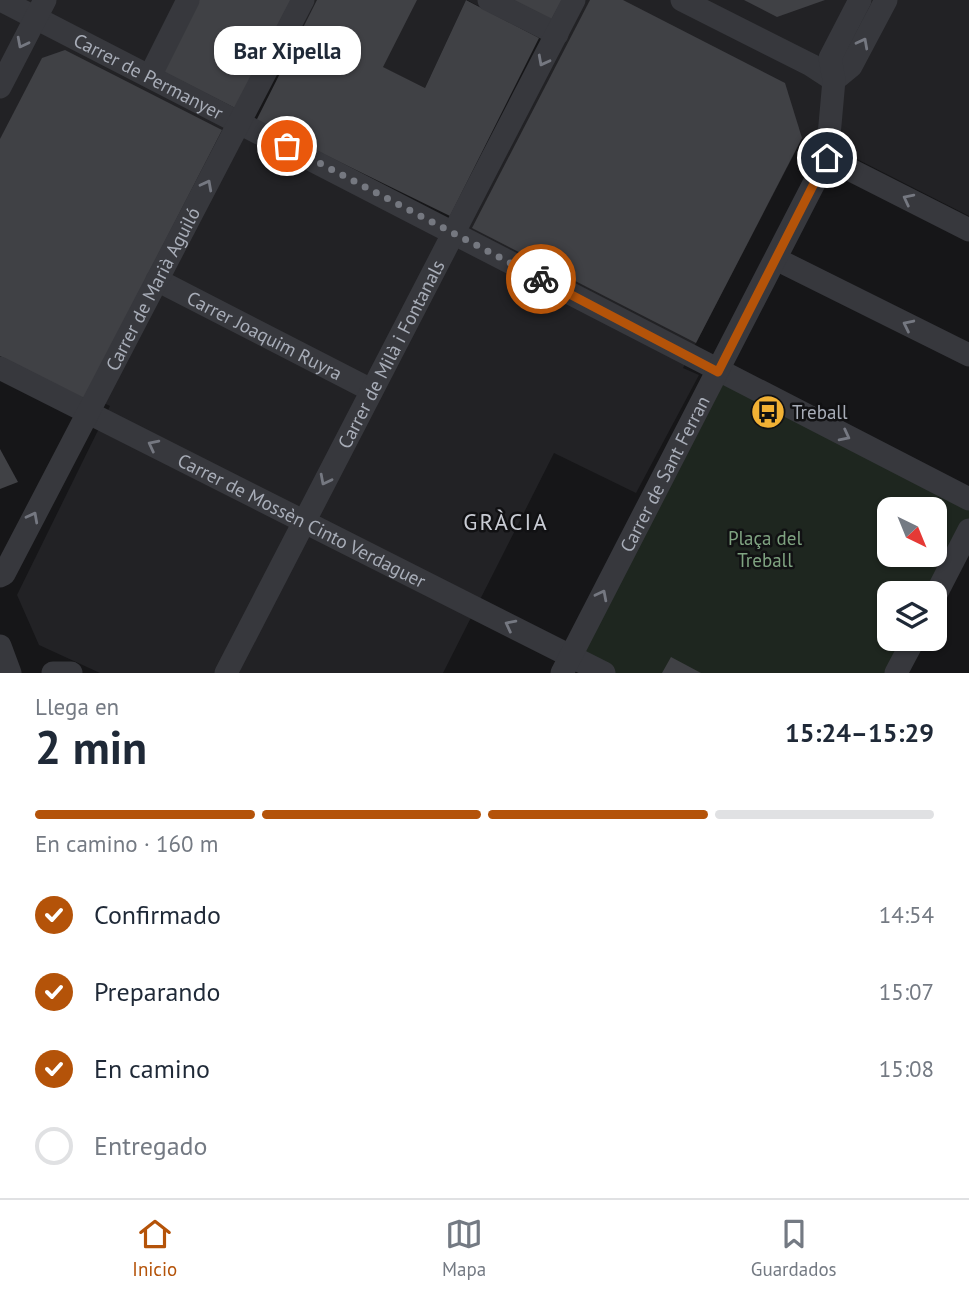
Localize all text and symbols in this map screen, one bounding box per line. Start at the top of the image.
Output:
callout: Bar Xipella [214,27,360,76]
street label: Carrer de Permanyer [70,28,228,125]
one-way arrow [17,36,31,49]
text: Bar Xipella [234,36,342,65]
one-way arrow [855,38,868,50]
one-way arrow [538,53,551,66]
pin [257,116,317,176]
icon: bag [268,127,306,165]
pin [797,128,857,188]
icon: home [808,139,846,177]
one-way arrow [198,180,212,192]
one-way arrow [903,193,915,207]
street label: Carrer de Marià Aguiló [100,203,205,375]
courier [506,244,576,314]
street label: Carrer de Milà i Fontanals [332,256,450,453]
icon: bike [522,260,560,298]
street label: Carrer Joaquim Ruyra [183,285,346,385]
one-way arrow [903,319,915,333]
street label: Carrer de Sant Ferran [614,392,715,556]
bus stop icon: Treball [749,393,787,431]
place label: Treball [792,400,848,424]
one-way arrow [838,427,850,441]
one-way arrow [148,440,161,454]
street label: Carrer de Mossèn Cinto Verdaguer [174,448,430,593]
one-way arrow [320,473,334,485]
north arrow [877,497,947,567]
map controls [877,497,947,651]
district label: GRÀCIA [463,507,549,536]
one-way arrow [25,512,39,524]
park label: Plaça del Treball [728,526,802,572]
button: layers [877,581,947,651]
one-way arrow [594,590,607,602]
one-way arrow [505,620,517,634]
text: Llega en [35,692,119,721]
text: 15:24–15:29 [785,716,934,749]
text: 2 min [35,717,147,777]
text: En camino · 160 m [35,829,218,858]
icon: check [35,896,73,934]
text: Confirmado [94,898,221,931]
text: 14:54 [879,900,934,929]
icon: check [35,973,73,1011]
text: Preparando [94,975,221,1008]
text: 15:07 [879,977,934,1006]
icon: check [35,1050,73,1088]
text: En camino [94,1052,210,1085]
text: 15:08 [879,1054,934,1083]
text: Entregado [94,1129,208,1162]
tab: Inicio [132,1215,177,1281]
tab: Mapa [442,1215,486,1281]
tab: Guardados [751,1215,837,1281]

